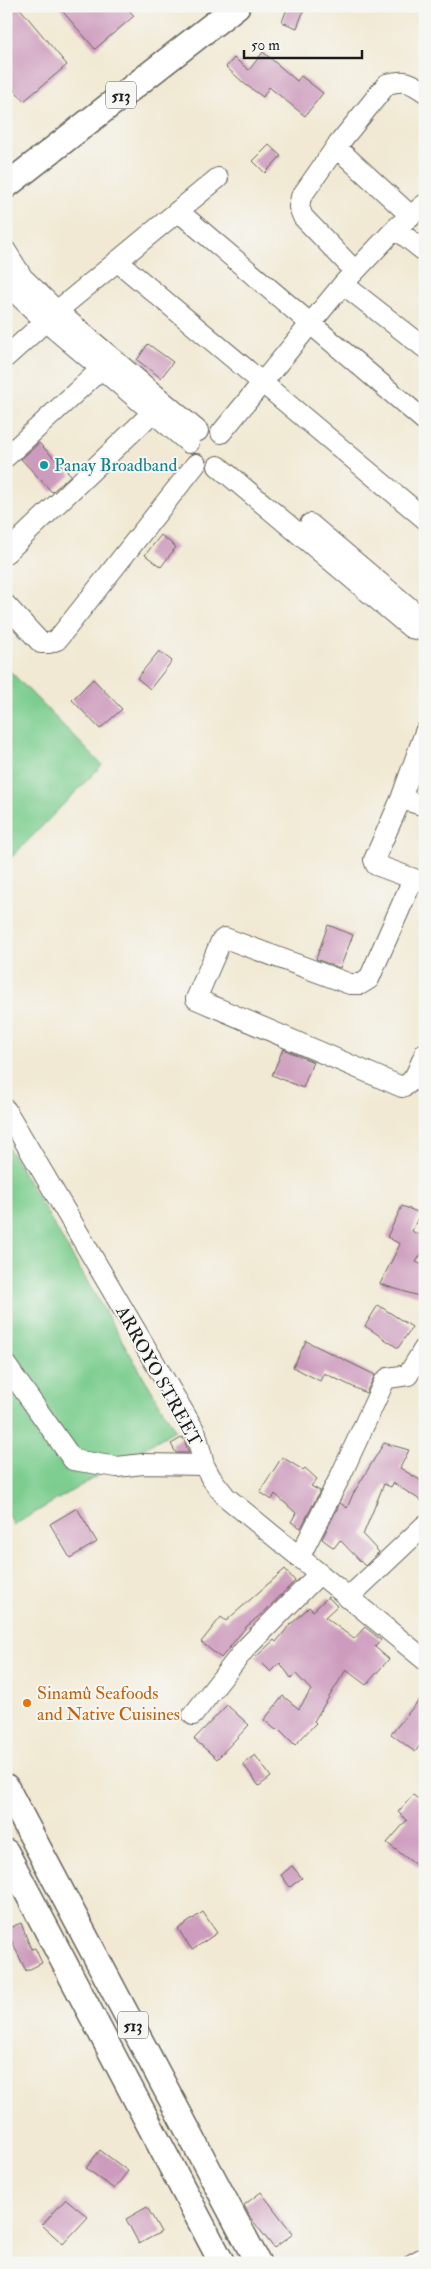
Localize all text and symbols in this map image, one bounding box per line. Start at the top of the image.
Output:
scale bar [244,28,361,60]
text: 50 m [251,36,280,55]
road number: 513 [106,82,136,108]
place label: Panay Broadband [54,454,177,477]
marker: Panay Broadband [38,459,50,471]
street label: ARROYO STREET [110,1301,207,1451]
place label: Sinamû Seafoods and Native Cuisines [37,1682,180,1726]
marker: Sinamû Seafoods and Native Cuisines [21,1697,33,1709]
road number: 513 [118,2012,148,2038]

